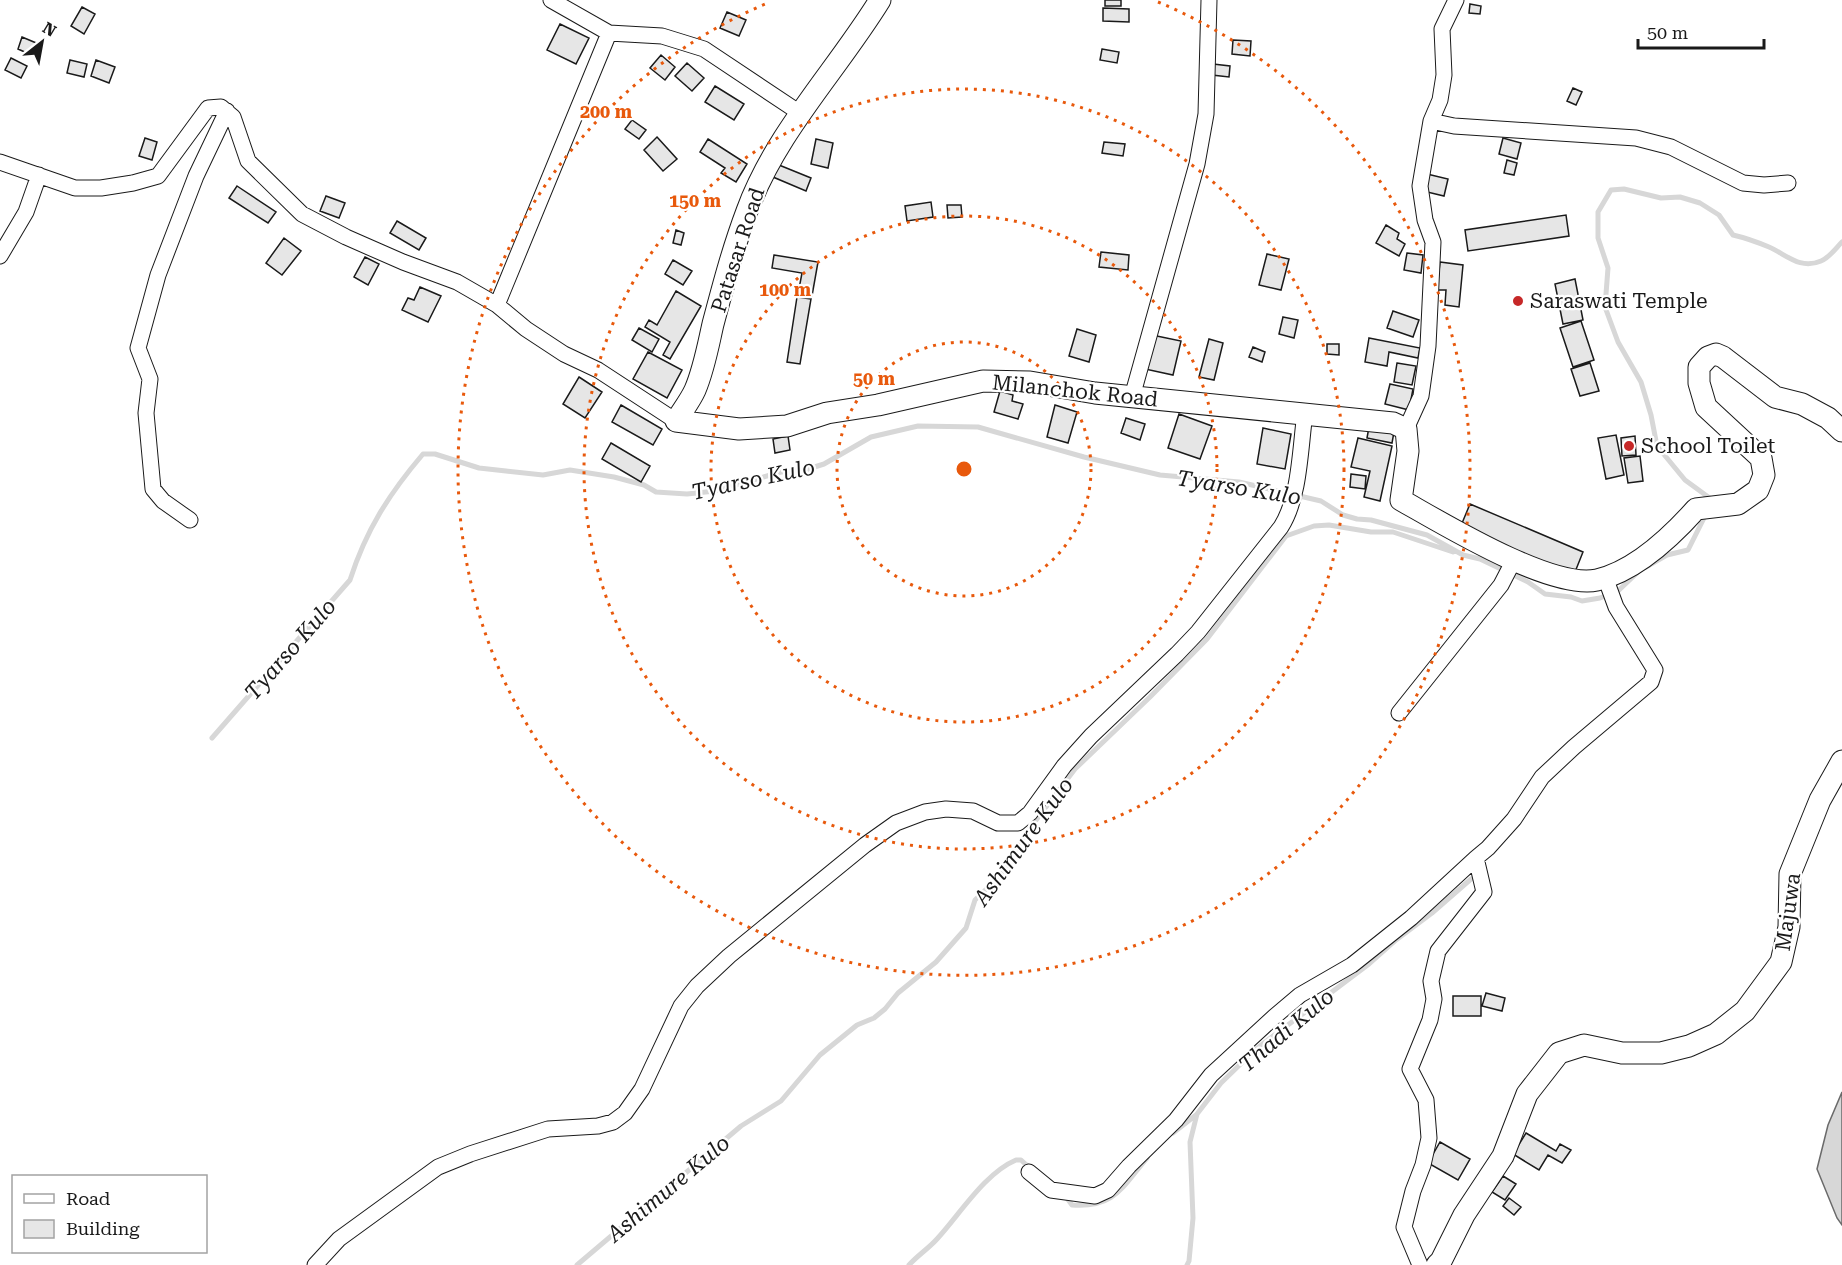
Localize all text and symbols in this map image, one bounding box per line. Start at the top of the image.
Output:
north arrow [12,12,72,72]
scale bar [1638,12,1764,50]
text: N [39,18,60,41]
text: 50 m [1647,22,1688,43]
text: 200 m [580,101,633,122]
street label: Patasar Road [706,184,770,316]
text: 150 m [669,190,722,211]
text: 100 m [759,279,812,300]
place label: Saraswati Temple [1530,289,1707,313]
marker: Saraswati Temple [1511,294,1525,308]
text: 50 m [853,368,896,389]
street label: Milanchok Road [991,370,1160,412]
place label: School Toilet [1641,434,1776,458]
marker: School Toilet [1622,439,1636,453]
water label: Tyarso Kulo [689,454,817,505]
centre of rings [954,459,974,479]
water label: Tyarso Kulo [1175,465,1303,510]
water label: Tyarso Kulo [240,594,341,705]
water label: Ashimure Kulo [967,773,1078,912]
street label: Majuwa [1771,871,1805,953]
water label: Thadi Kulo [1234,983,1339,1077]
water label: Ashimure Kulo [601,1130,735,1248]
legend [12,1175,207,1253]
text: Road [66,1188,111,1209]
text: Building [66,1218,140,1239]

